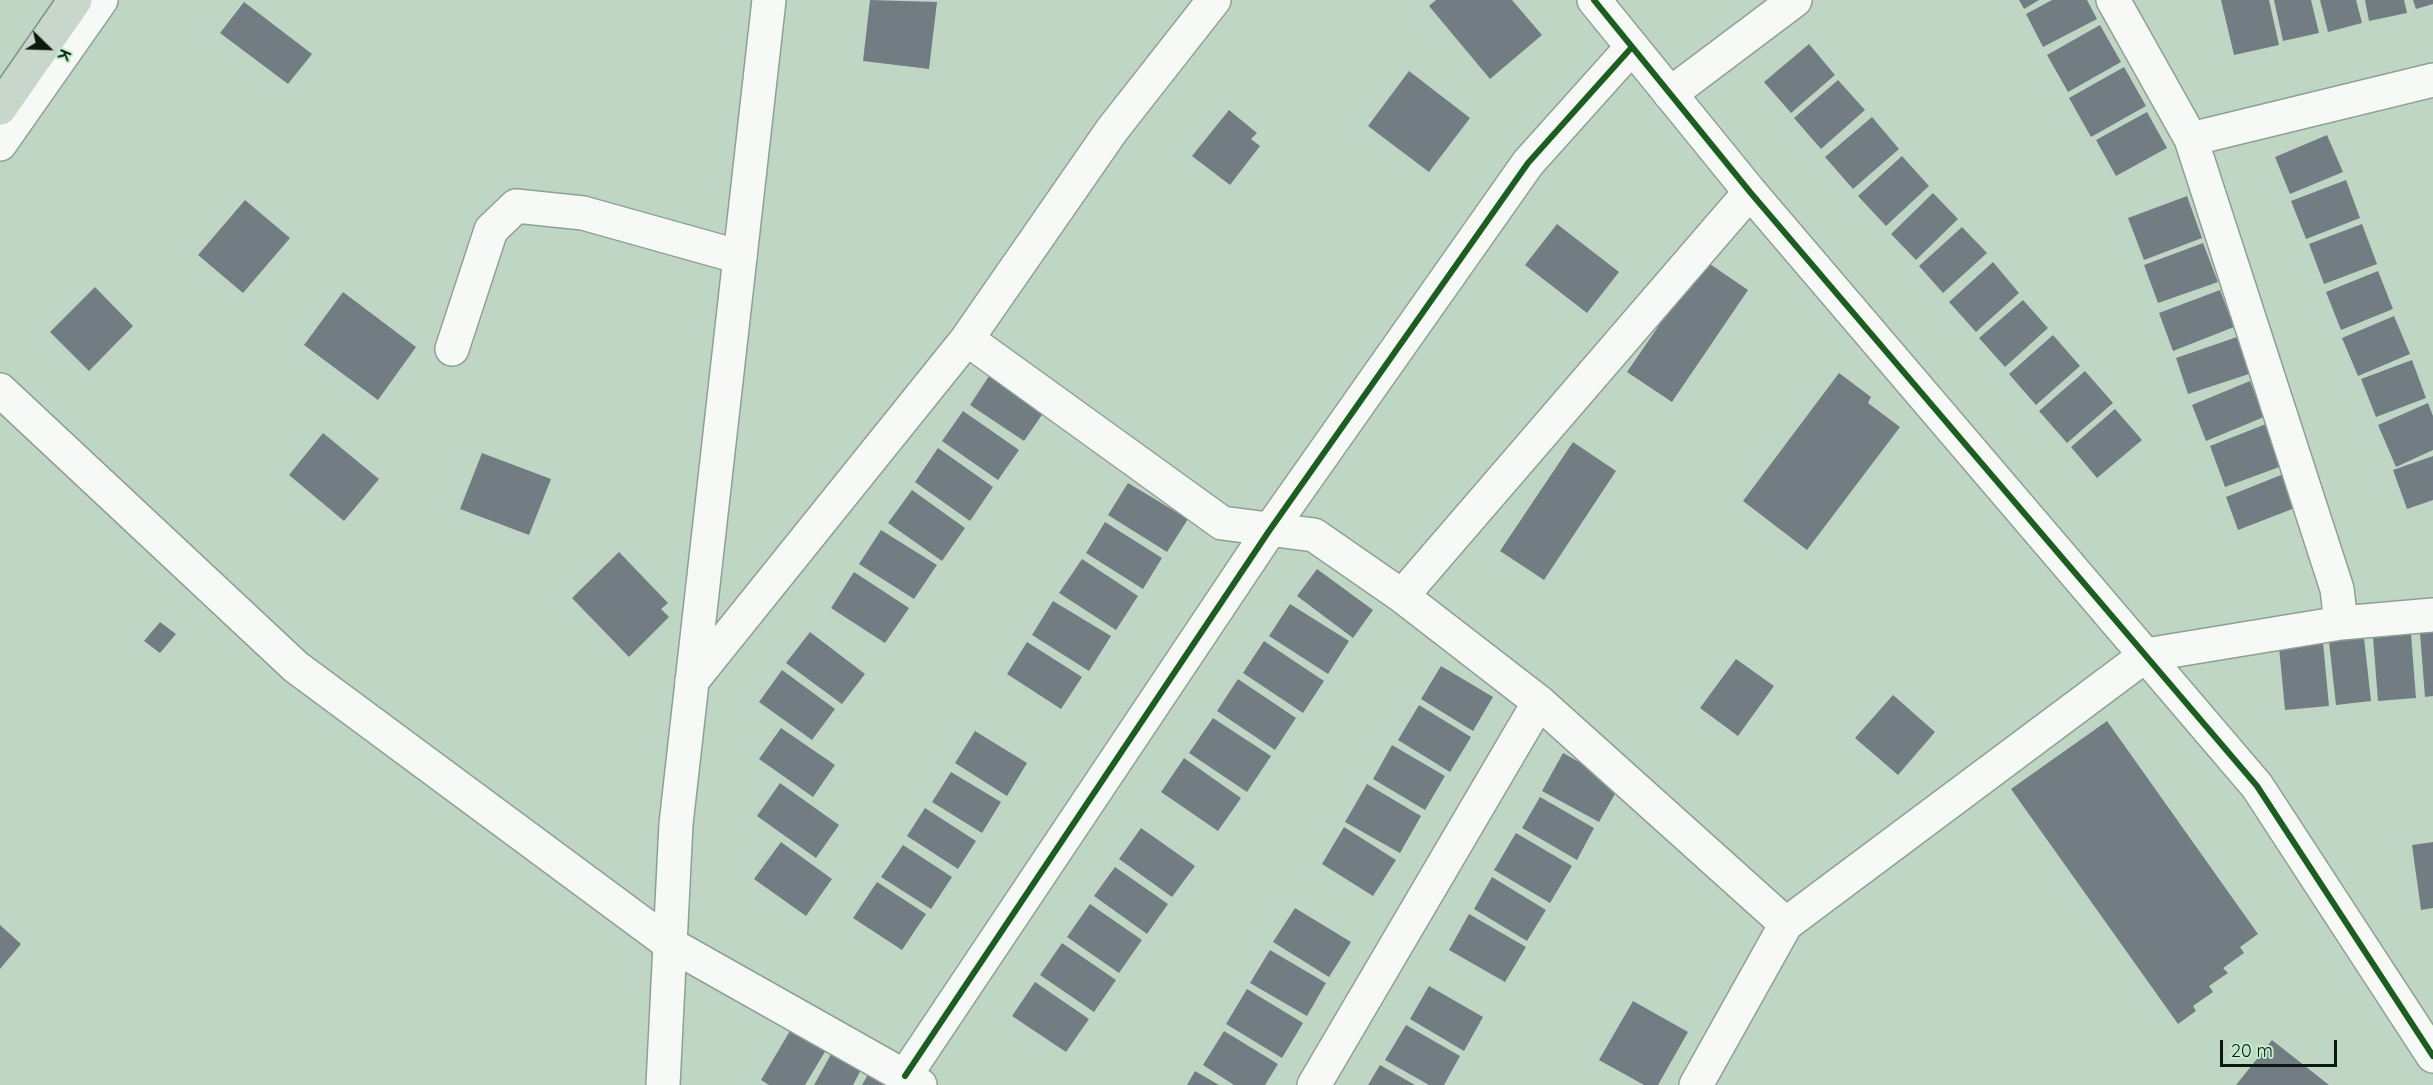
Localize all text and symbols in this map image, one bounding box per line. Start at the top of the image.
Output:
north arrow [18,18,78,78]
text: K [53,46,76,64]
scale bar [2223,1028,2340,1066]
text: 20 m [2231,1039,2273,1062]

